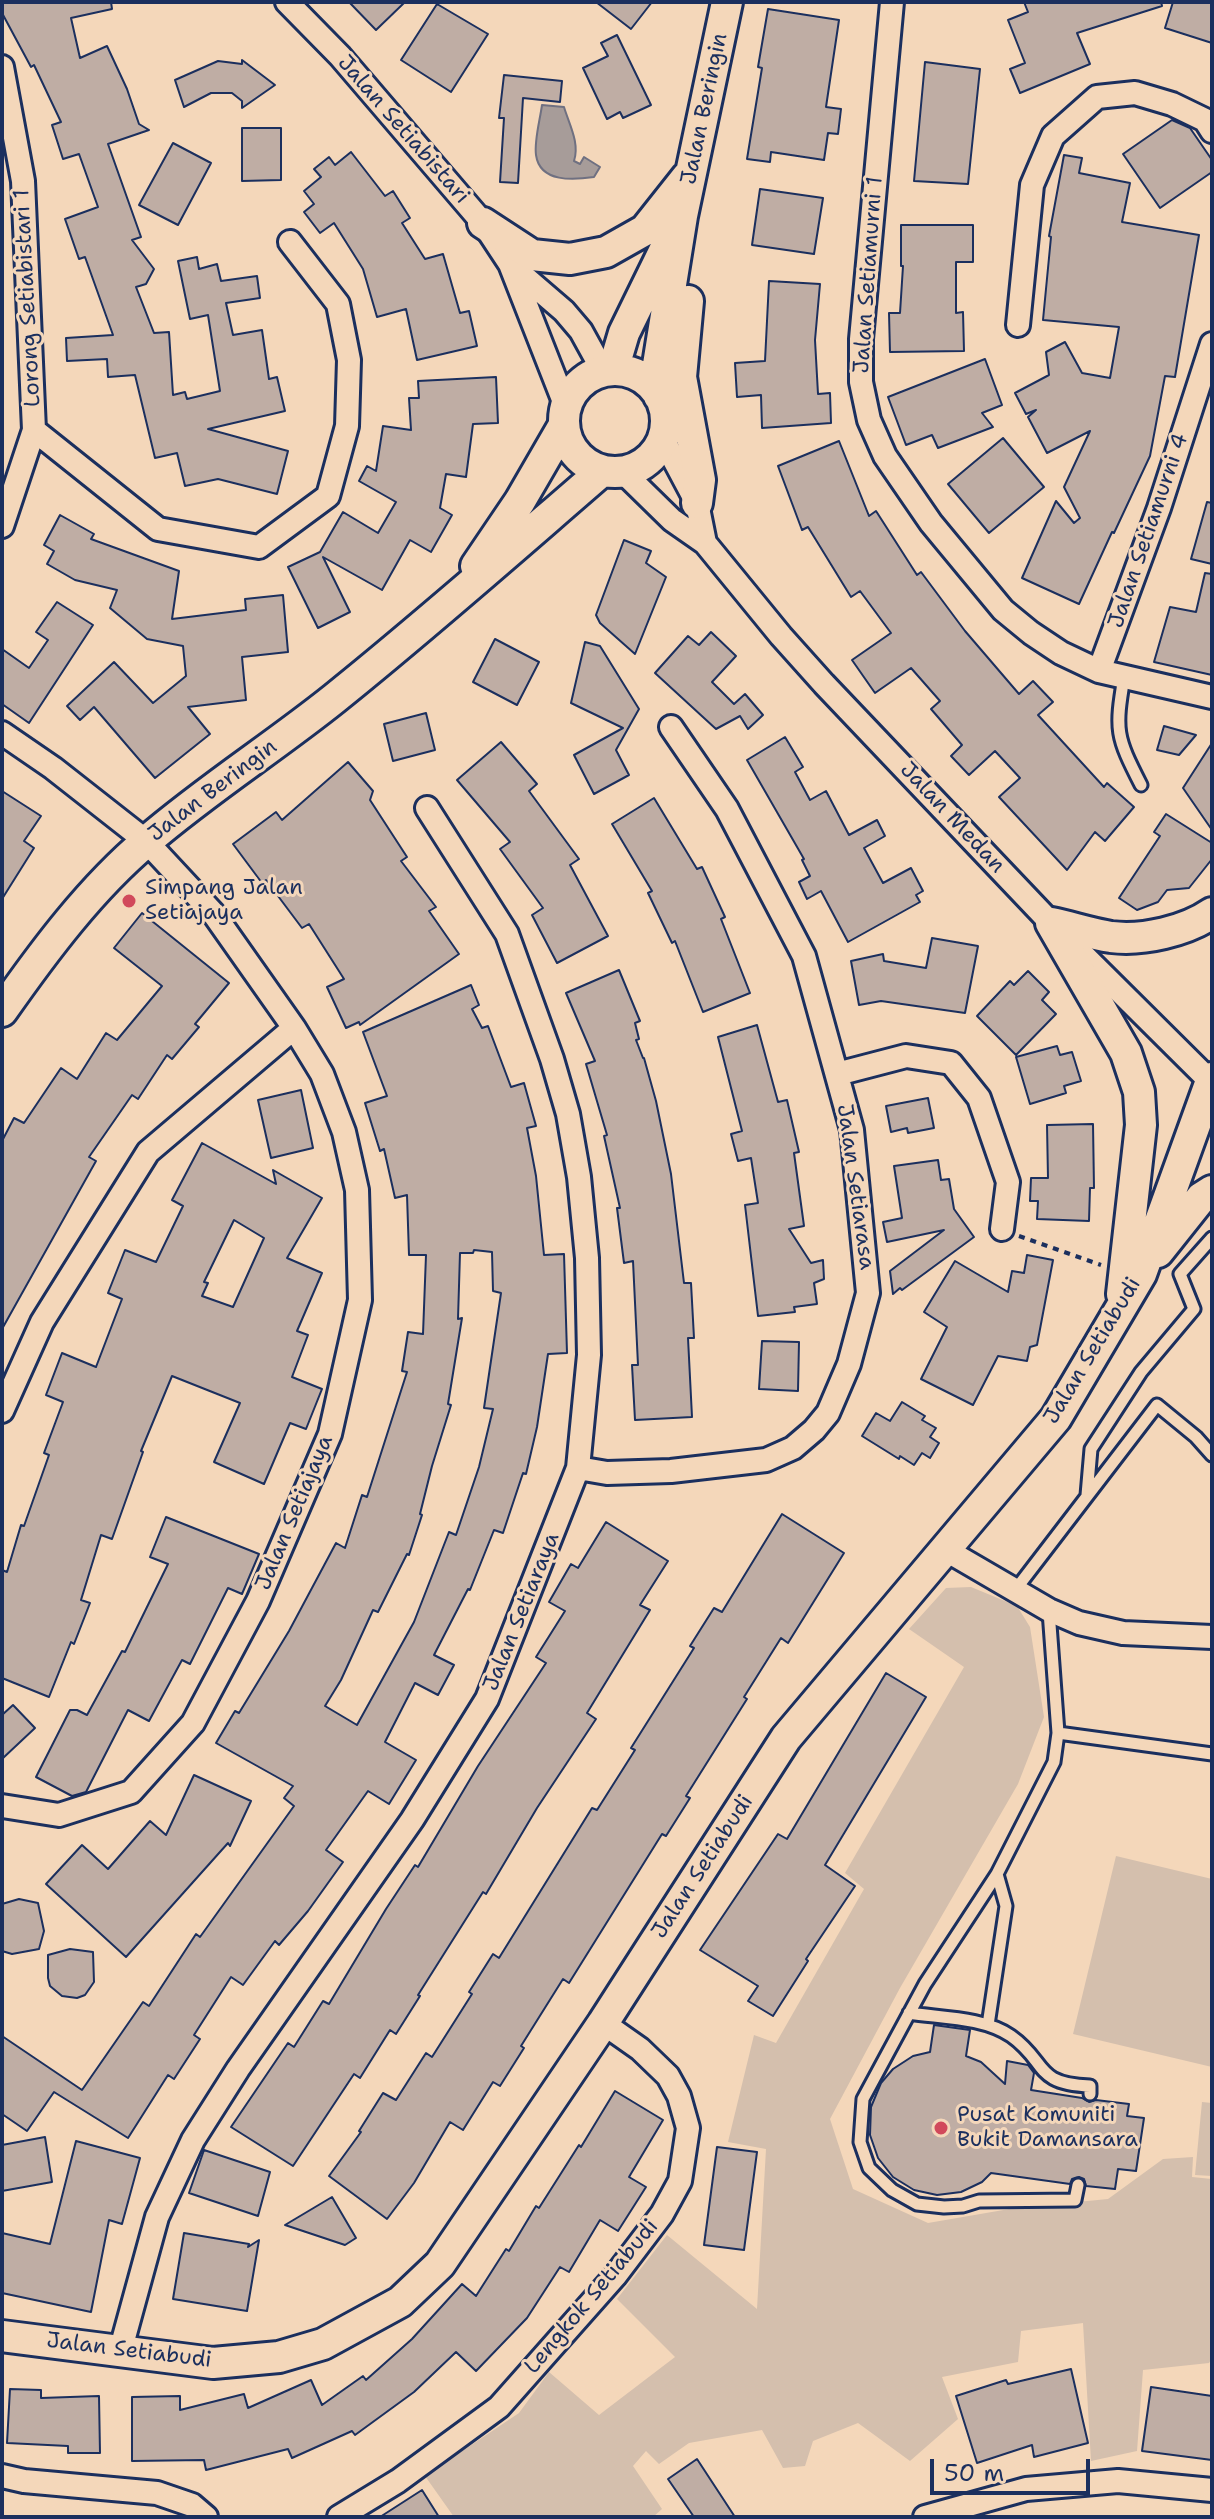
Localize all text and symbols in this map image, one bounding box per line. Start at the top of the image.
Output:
street label: Jalan Beringin [676,31,734,187]
street label: Jalan Setiabistari [331,50,475,210]
street label: Jalan Setiamurni 1 [849,175,889,375]
street label: Lorong Setiabistari 1 [9,188,47,408]
street label: Jalan Setiamurni 4 [1103,430,1195,632]
street label: Jalan Beringin [144,734,282,848]
street label: Jalan Medan [894,757,1010,879]
place label: Simpang Jalan Setiajaya [145,875,303,926]
marker: Simpang Jalan Setiajaya [120,892,138,910]
street label: Jalan Setiarasa [830,1102,880,1272]
street label: Jalan Setiabudi [1039,1273,1147,1429]
street label: Jalan Setiajaya [250,1432,340,1594]
street label: Jalan Setiaraya [478,1529,566,1695]
street label: Jalan Setiabudi [647,1790,759,1944]
place label: Pusat Komuniti Bukit Damansara [957,2102,1138,2154]
marker: Pusat Komuniti Bukit Damansara [932,2119,950,2137]
street label: Lengkok Setiabudi [520,2214,664,2380]
street label: Jalan Setiabudi [45,2328,213,2374]
scale bar [934,2443,1094,2493]
text: 50 m [944,2457,1004,2489]

